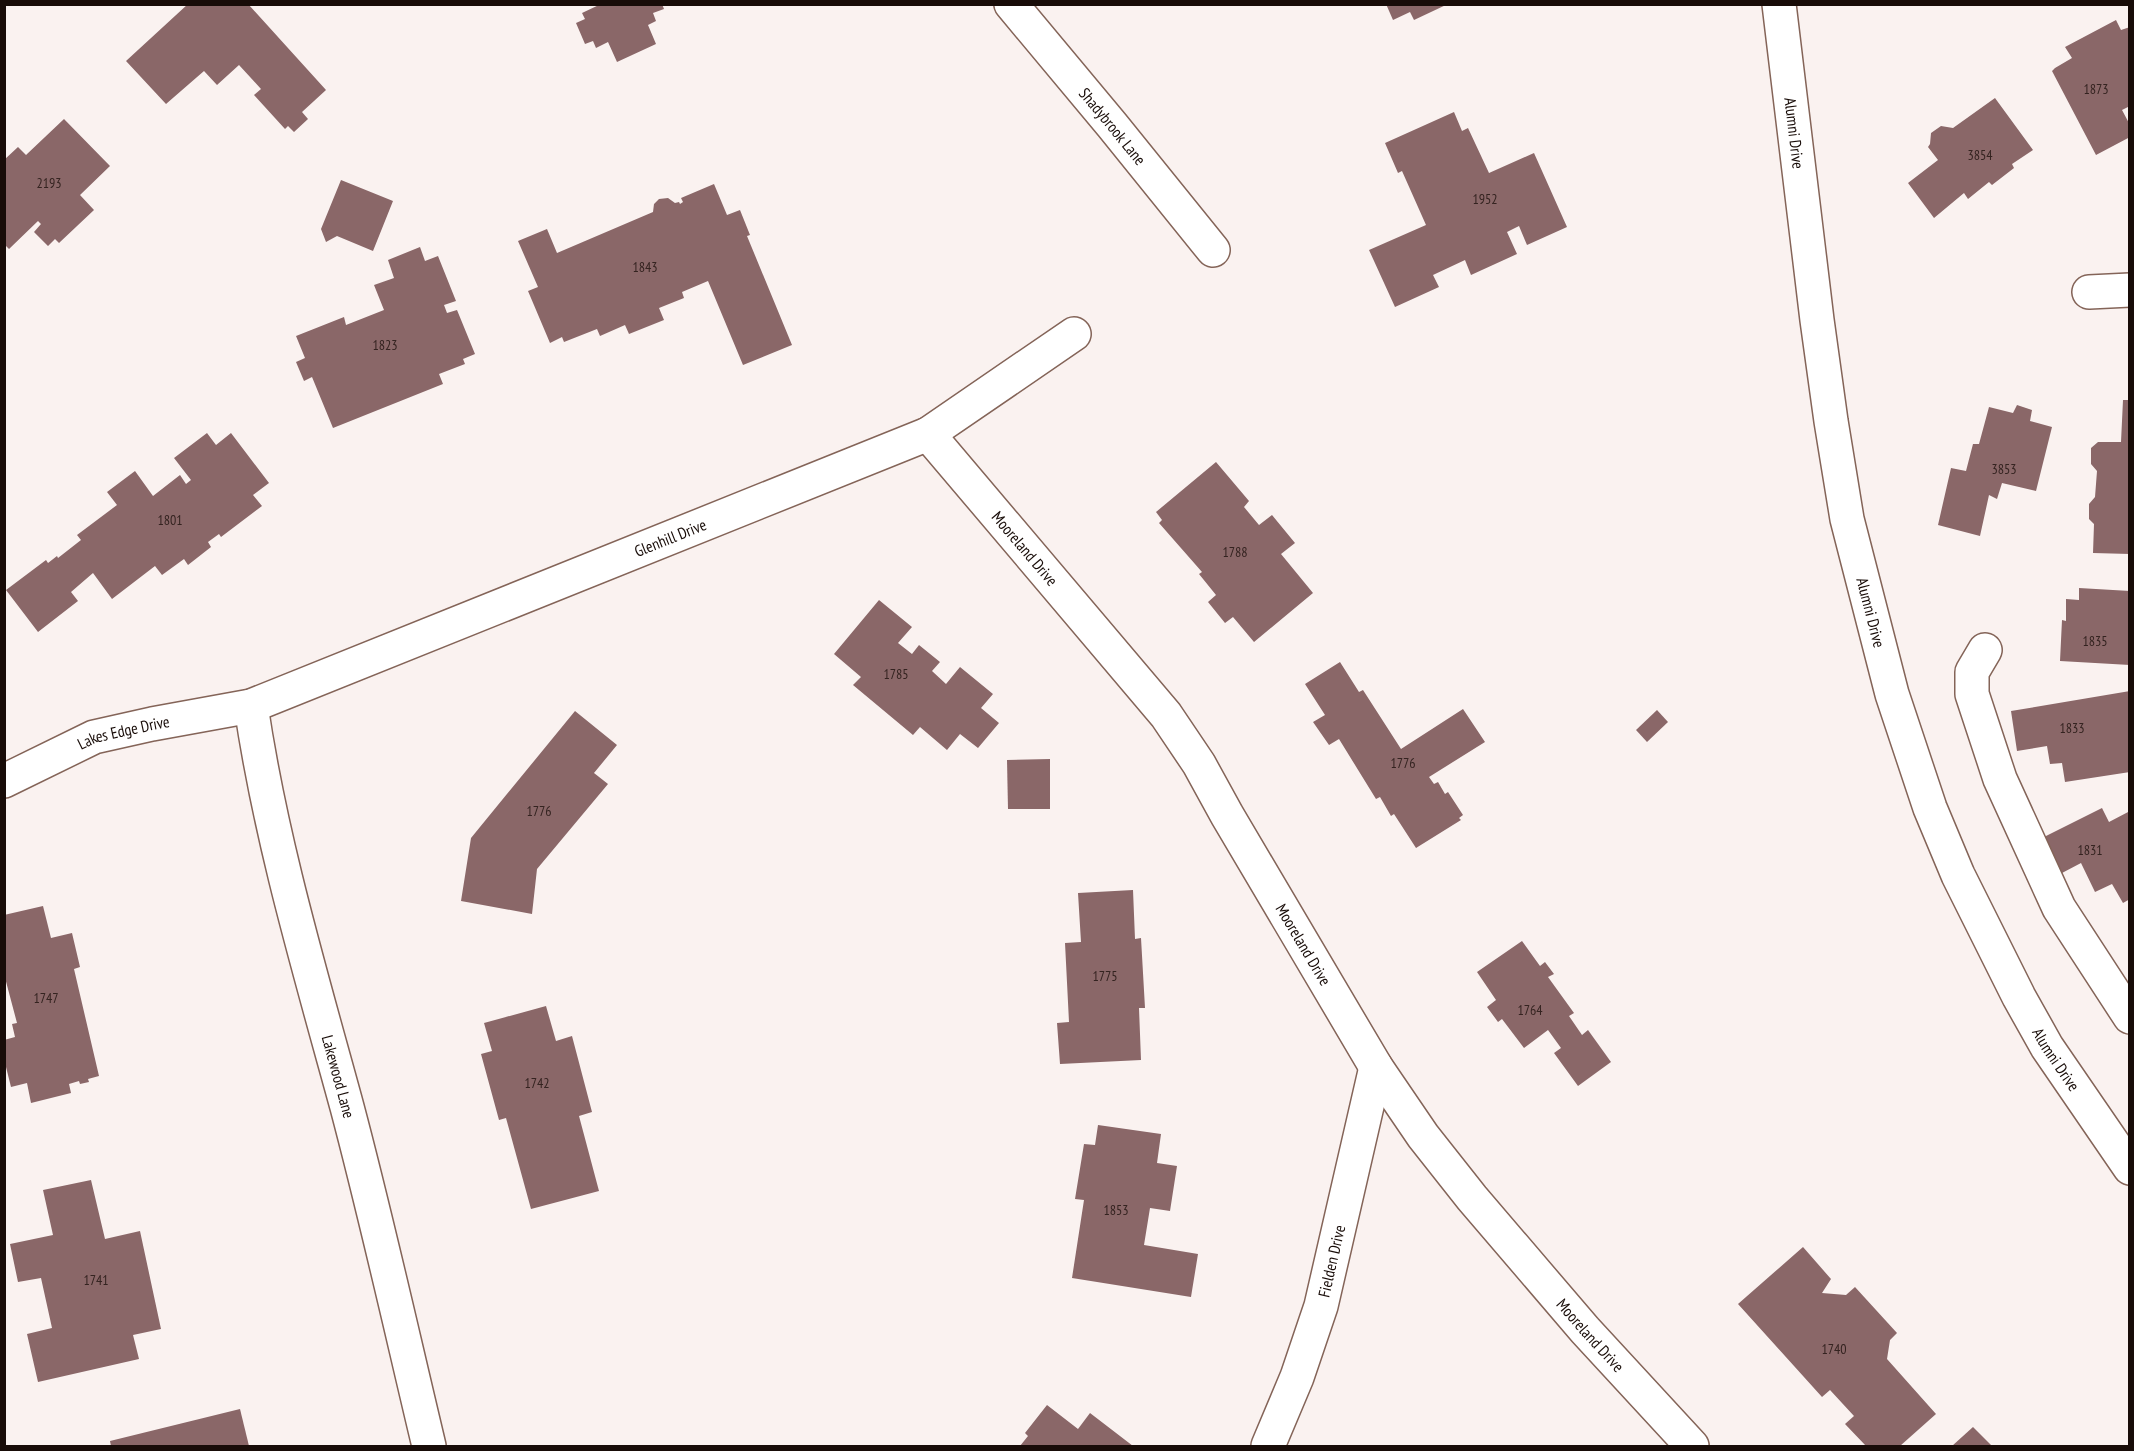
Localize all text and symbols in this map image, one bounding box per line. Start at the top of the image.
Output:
house number: 1873 [2083,80,2109,98]
street label: Shadybrook Lane [1075,84,1150,169]
street label: Alumni Drive [1780,96,1809,170]
house number: 3854 [1967,146,1993,164]
house number: 2193 [36,174,62,192]
house number: 1952 [1472,190,1498,208]
house number: 1843 [632,258,658,276]
house number: 1823 [372,336,398,354]
house number: 3853 [1991,460,2017,478]
street label: Mooreland Drive [988,507,1062,590]
house number: 1801 [157,511,183,529]
street label: Glenhill Drive [631,514,709,561]
house number: 1788 [1222,543,1248,561]
street label: Alumni Drive [1852,575,1890,650]
house number: 1835 [2082,632,2108,650]
house number: 1785 [883,665,909,683]
street label: Lakes Edge Drive [74,711,171,754]
house number: 1833 [2059,719,2085,737]
house number: 1776 [1390,754,1416,772]
house number: 1776 [526,802,552,820]
house number: 1831 [2077,841,2103,859]
street label: Mooreland Drive [1272,900,1336,989]
house number: 1775 [1092,967,1118,985]
house number: 1747 [33,989,59,1007]
house number: 1764 [1517,1001,1543,1019]
street label: Alumni Drive [2028,1024,2084,1095]
street label: Lakewood Lane [318,1033,359,1120]
house number: 1742 [524,1074,550,1092]
house number: 1853 [1103,1201,1129,1219]
street label: Fielden Drive [1313,1223,1349,1299]
house number: 1741 [83,1271,109,1289]
street label: Mooreland Drive [1552,1294,1628,1376]
house number: 1740 [1821,1340,1847,1358]

